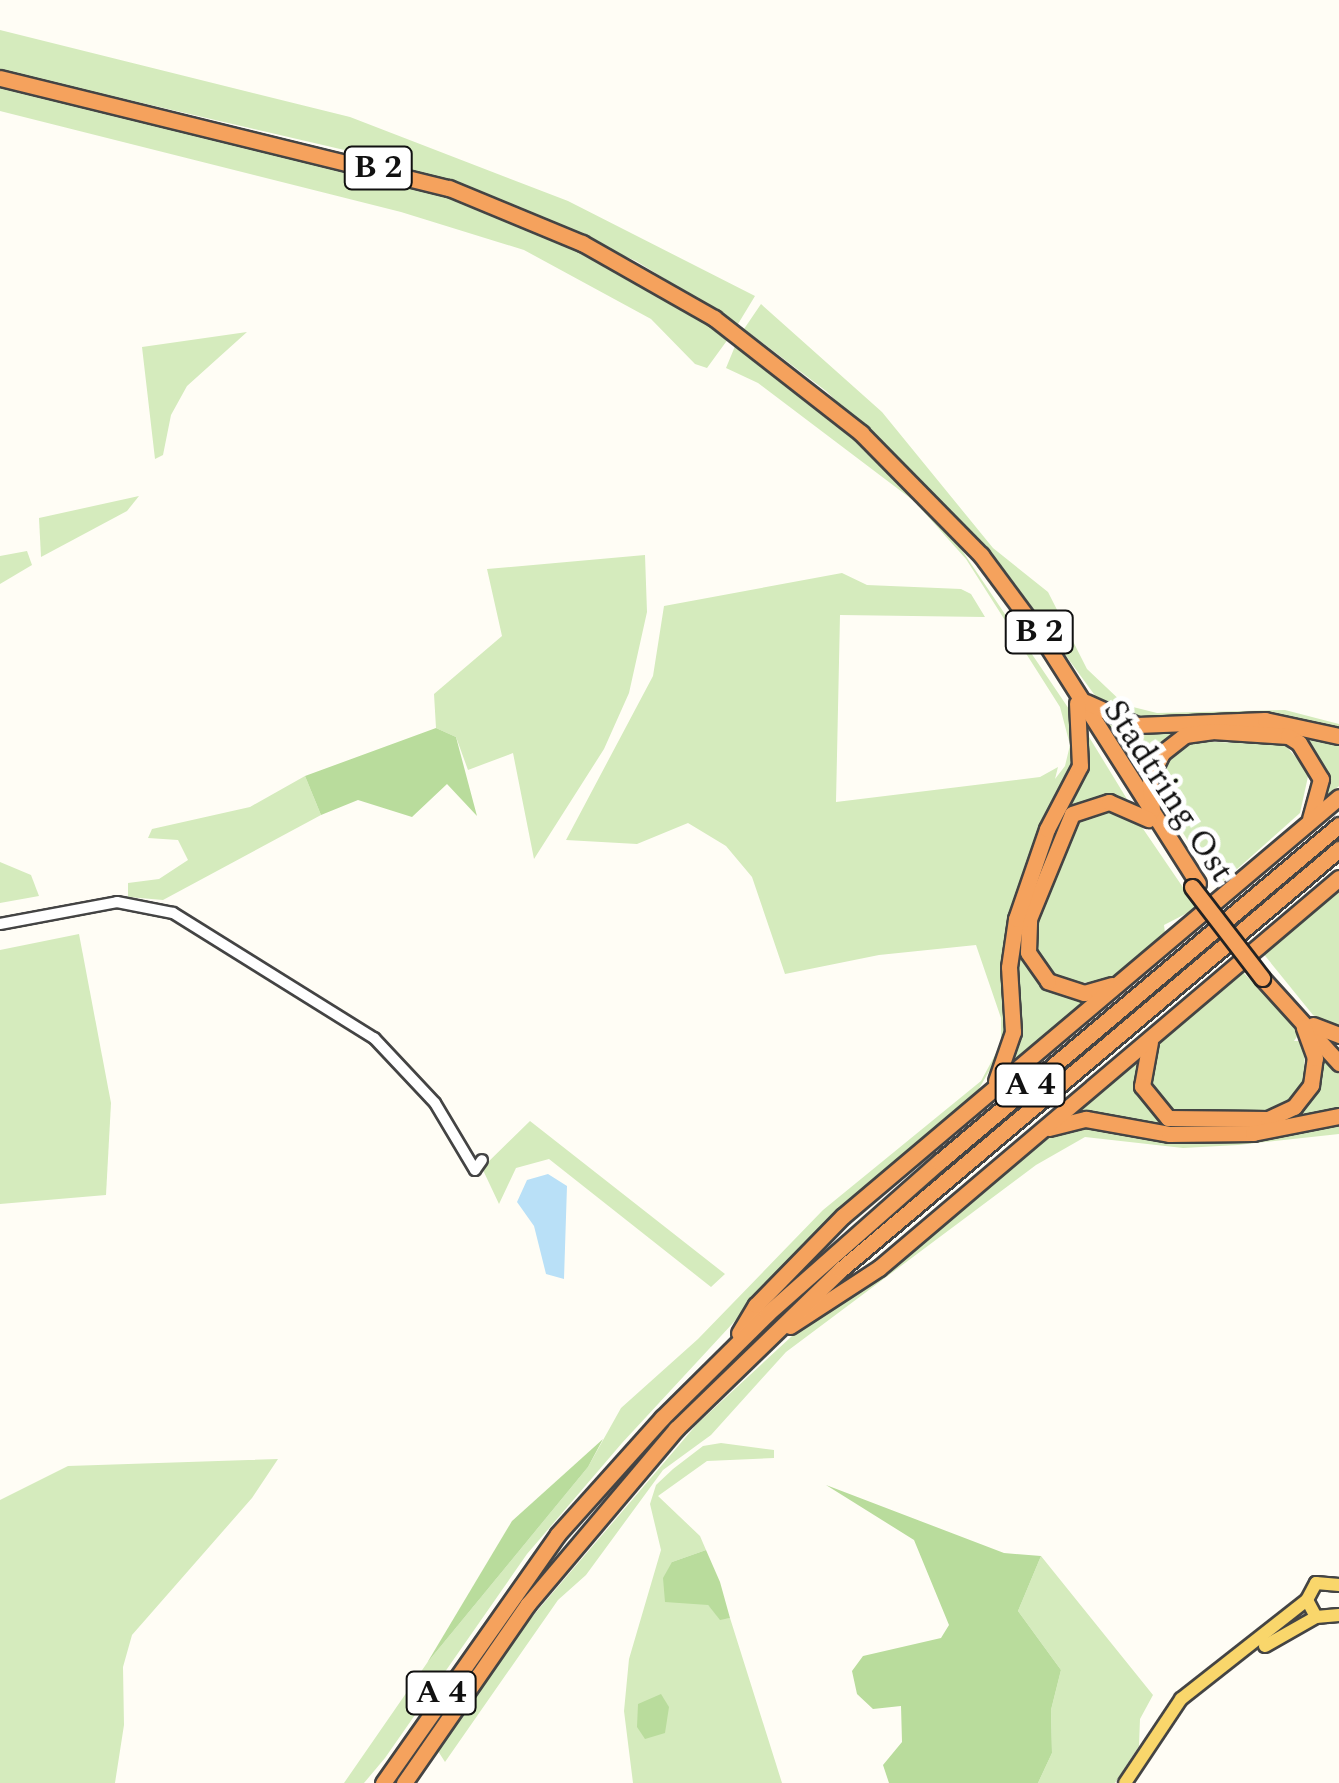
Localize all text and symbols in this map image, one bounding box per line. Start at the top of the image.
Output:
road number: B 2 [343,141,413,195]
road number: B 2 [1004,605,1074,659]
street label: Stadtring Ost [1093,692,1243,890]
road number: A 4 [992,1058,1068,1112]
road number: A 4 [404,1666,478,1720]

